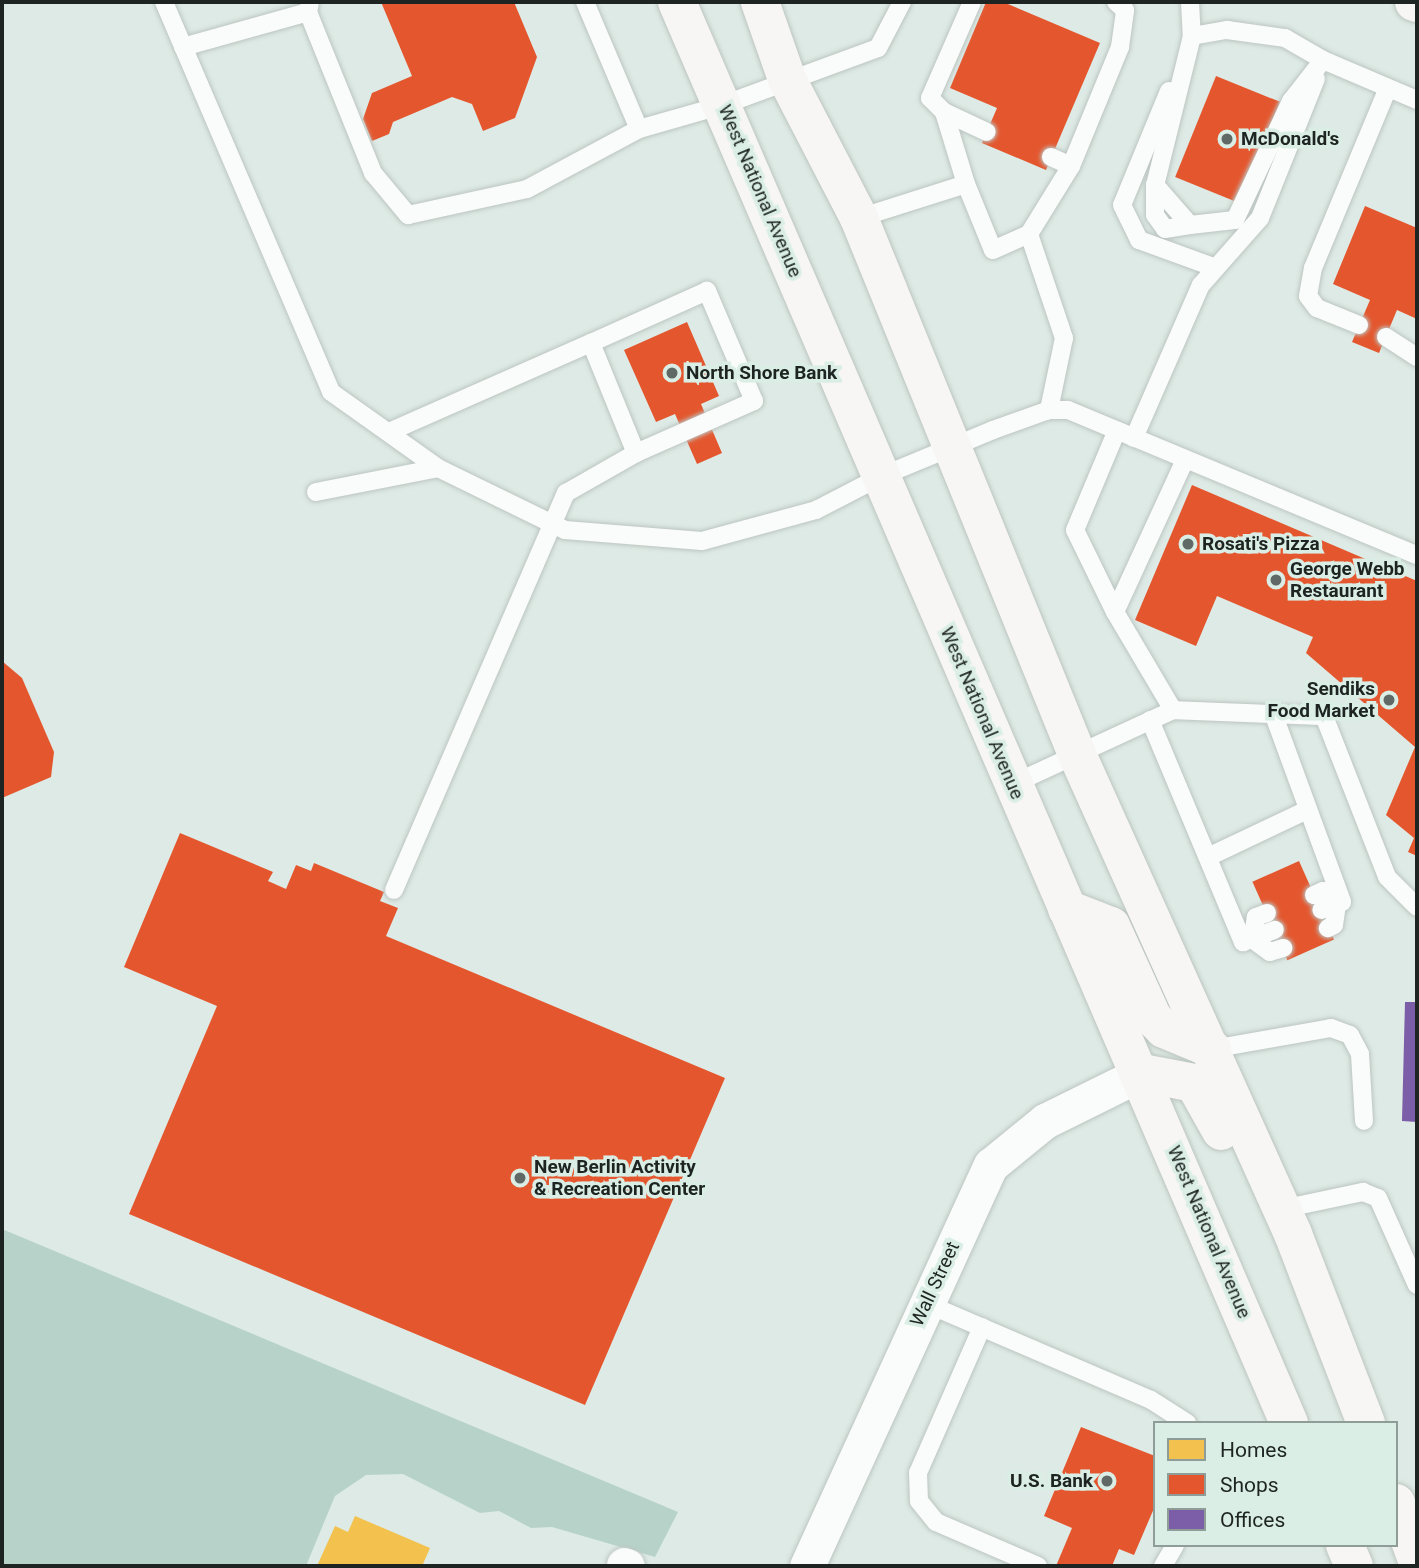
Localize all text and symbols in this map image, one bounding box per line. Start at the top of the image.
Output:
street label: West National Avenue [713,101,807,281]
place label: McDonald's [1241,128,1339,150]
marker: McDonald's [1219,131,1235,147]
place label: North Shore Bank [686,362,837,384]
marker: North Shore Bank [664,365,680,381]
place label: Rosati's Pizza [1202,533,1320,555]
marker: Rosati's Pizza [1180,536,1196,552]
place label: George Webb Restaurant [1290,558,1405,602]
marker: George Webb Restaurant [1268,572,1284,588]
street label: West National Avenue [935,623,1029,803]
place label: Sendiks Food Market [1267,678,1375,722]
marker: Sendiks Food Market [1381,692,1397,708]
street label: West National Avenue [1162,1142,1256,1322]
place label: New Berlin Activity & Recreation Center [534,1156,705,1200]
marker: New Berlin Activity & Recreation Center [512,1170,528,1186]
street label: Wall Street [905,1238,965,1330]
legend [1153,1421,1398,1547]
text: Homes [1220,1438,1287,1462]
place label: U.S. Bank [1010,1470,1093,1492]
marker: U.S. Bank [1099,1473,1115,1489]
text: Shops [1220,1473,1279,1497]
text: Offices [1220,1508,1285,1532]

